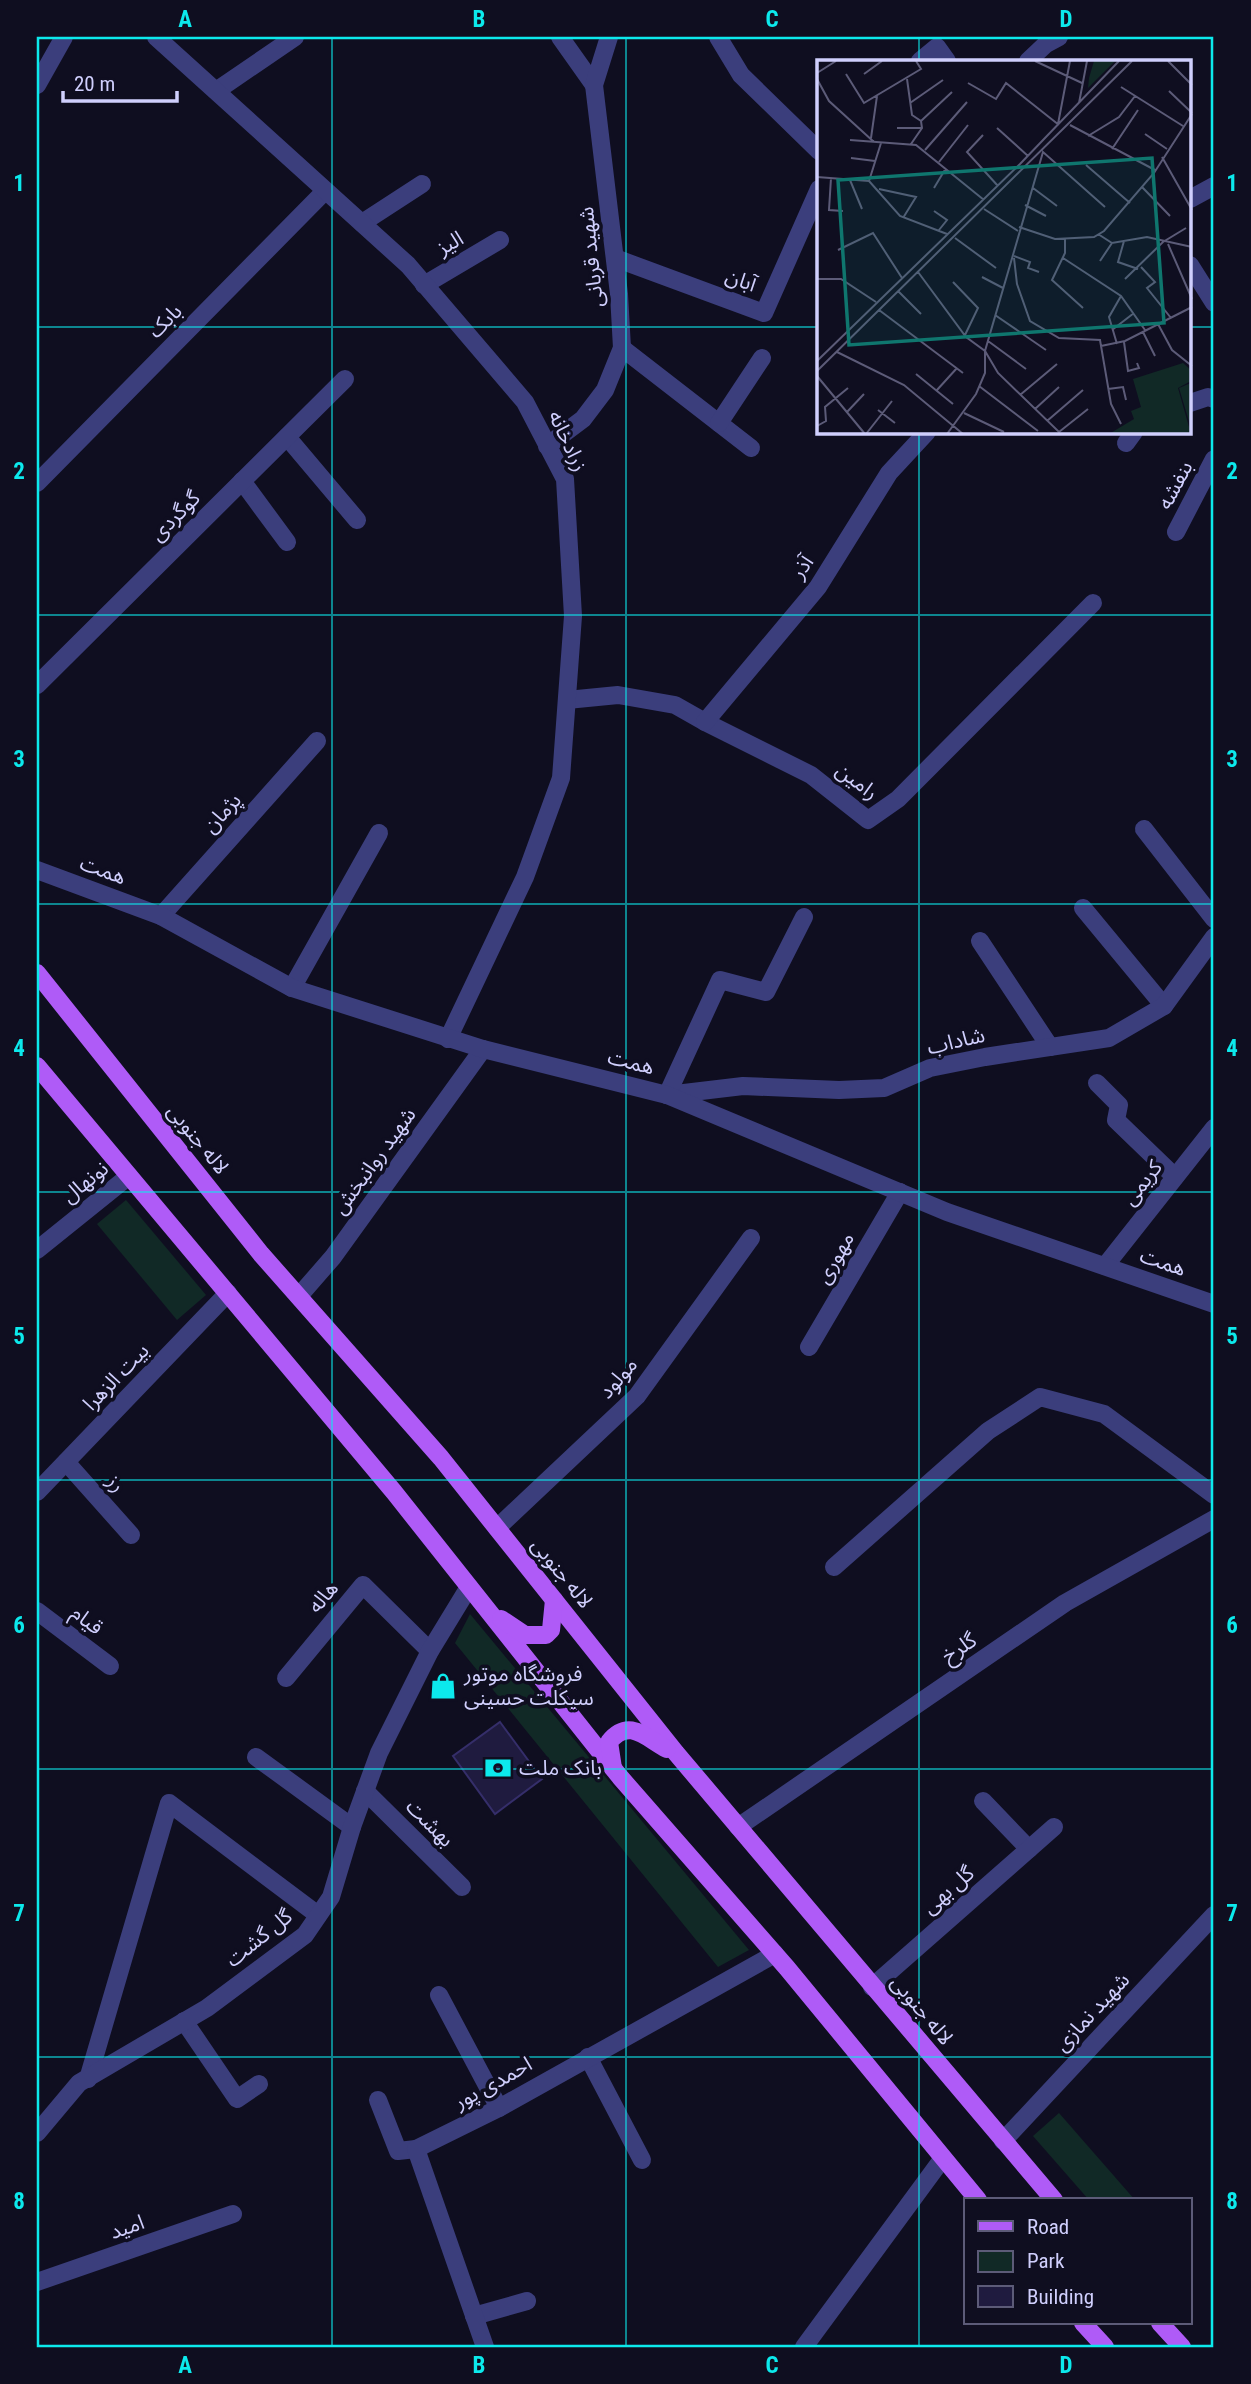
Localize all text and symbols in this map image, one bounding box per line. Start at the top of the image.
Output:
text: A [178,6,192,33]
text: B [473,6,485,33]
text: C [765,6,779,33]
text: D [1060,6,1073,33]
scale bar [63,60,177,104]
inset map [817,60,1192,434]
text: 20 m [74,72,115,96]
text: 1 [13,170,25,197]
text: 1 [1226,170,1238,197]
street label: شهید قربانی [574,206,608,308]
street label: الیز [432,226,468,261]
street label: آبان [722,263,761,297]
street label: بابک [143,299,187,343]
street label: زرادخانه [544,407,592,475]
street label: بنفشه [1152,457,1198,513]
text: 2 [13,458,25,485]
text: 2 [1226,458,1238,485]
street label: گوگردی [145,486,205,546]
street label: آذر [785,550,819,584]
text: 3 [13,746,25,773]
text: 3 [1226,746,1238,773]
street label: رامین [831,757,883,805]
street label: پژمان [198,788,247,839]
street label: همت [77,851,129,889]
street label: شاداب [925,1023,987,1059]
text: 4 [13,1035,25,1062]
text: 4 [1226,1035,1238,1062]
street label: همت [605,1045,657,1079]
street label: لاله جنوبی [162,1099,234,1179]
street label: شهید روانبخش [327,1103,421,1219]
street label: نونهال [57,1156,113,1208]
street label: کریمی [1117,1156,1167,1210]
street label: مهوری [811,1228,859,1288]
street label: همت [1137,1243,1189,1281]
text: 5 [13,1323,25,1350]
text: 5 [1226,1323,1238,1350]
street label: بیت الزهرا [78,1338,154,1416]
street label: مولود [594,1353,642,1403]
street label: رز [101,1468,130,1497]
street label: لاله جنوبی [526,1533,598,1613]
street label: هاله [303,1576,343,1618]
street label: قیام [64,1600,108,1643]
text: 6 [13,1612,25,1639]
text: 6 [1226,1612,1238,1639]
street label: گلرخ [937,1628,983,1671]
place label: فروشگاه موتور سیکلت حسینی [463,1662,594,1710]
shop icon: فروشگاه موتور سیکلت حسینی [428,1671,458,1701]
bank icon: بانک ملت [483,1753,513,1783]
place label: بانک ملت [519,1756,602,1780]
street label: بهشت [401,1794,459,1852]
street label: گل بهی [917,1861,979,1919]
text: 7 [13,1900,25,1927]
text: 7 [1226,1900,1238,1927]
street label: گل گشت [221,1904,297,1972]
street label: شهید نمازی [1050,1968,1134,2056]
street label: لاله جنوبی [886,1970,958,2050]
street label: احمدی پور [449,2052,537,2116]
text: 8 [13,2188,25,2215]
text: 8 [1226,2188,1238,2215]
legend [964,2198,1192,2324]
street label: امید [107,2210,147,2244]
text: Road [1027,2215,1069,2239]
text: Park [1027,2249,1065,2273]
text: Building [1027,2285,1094,2309]
text: A [178,2352,192,2379]
text: B [473,2352,485,2379]
text: C [765,2352,779,2379]
text: D [1060,2352,1073,2379]

